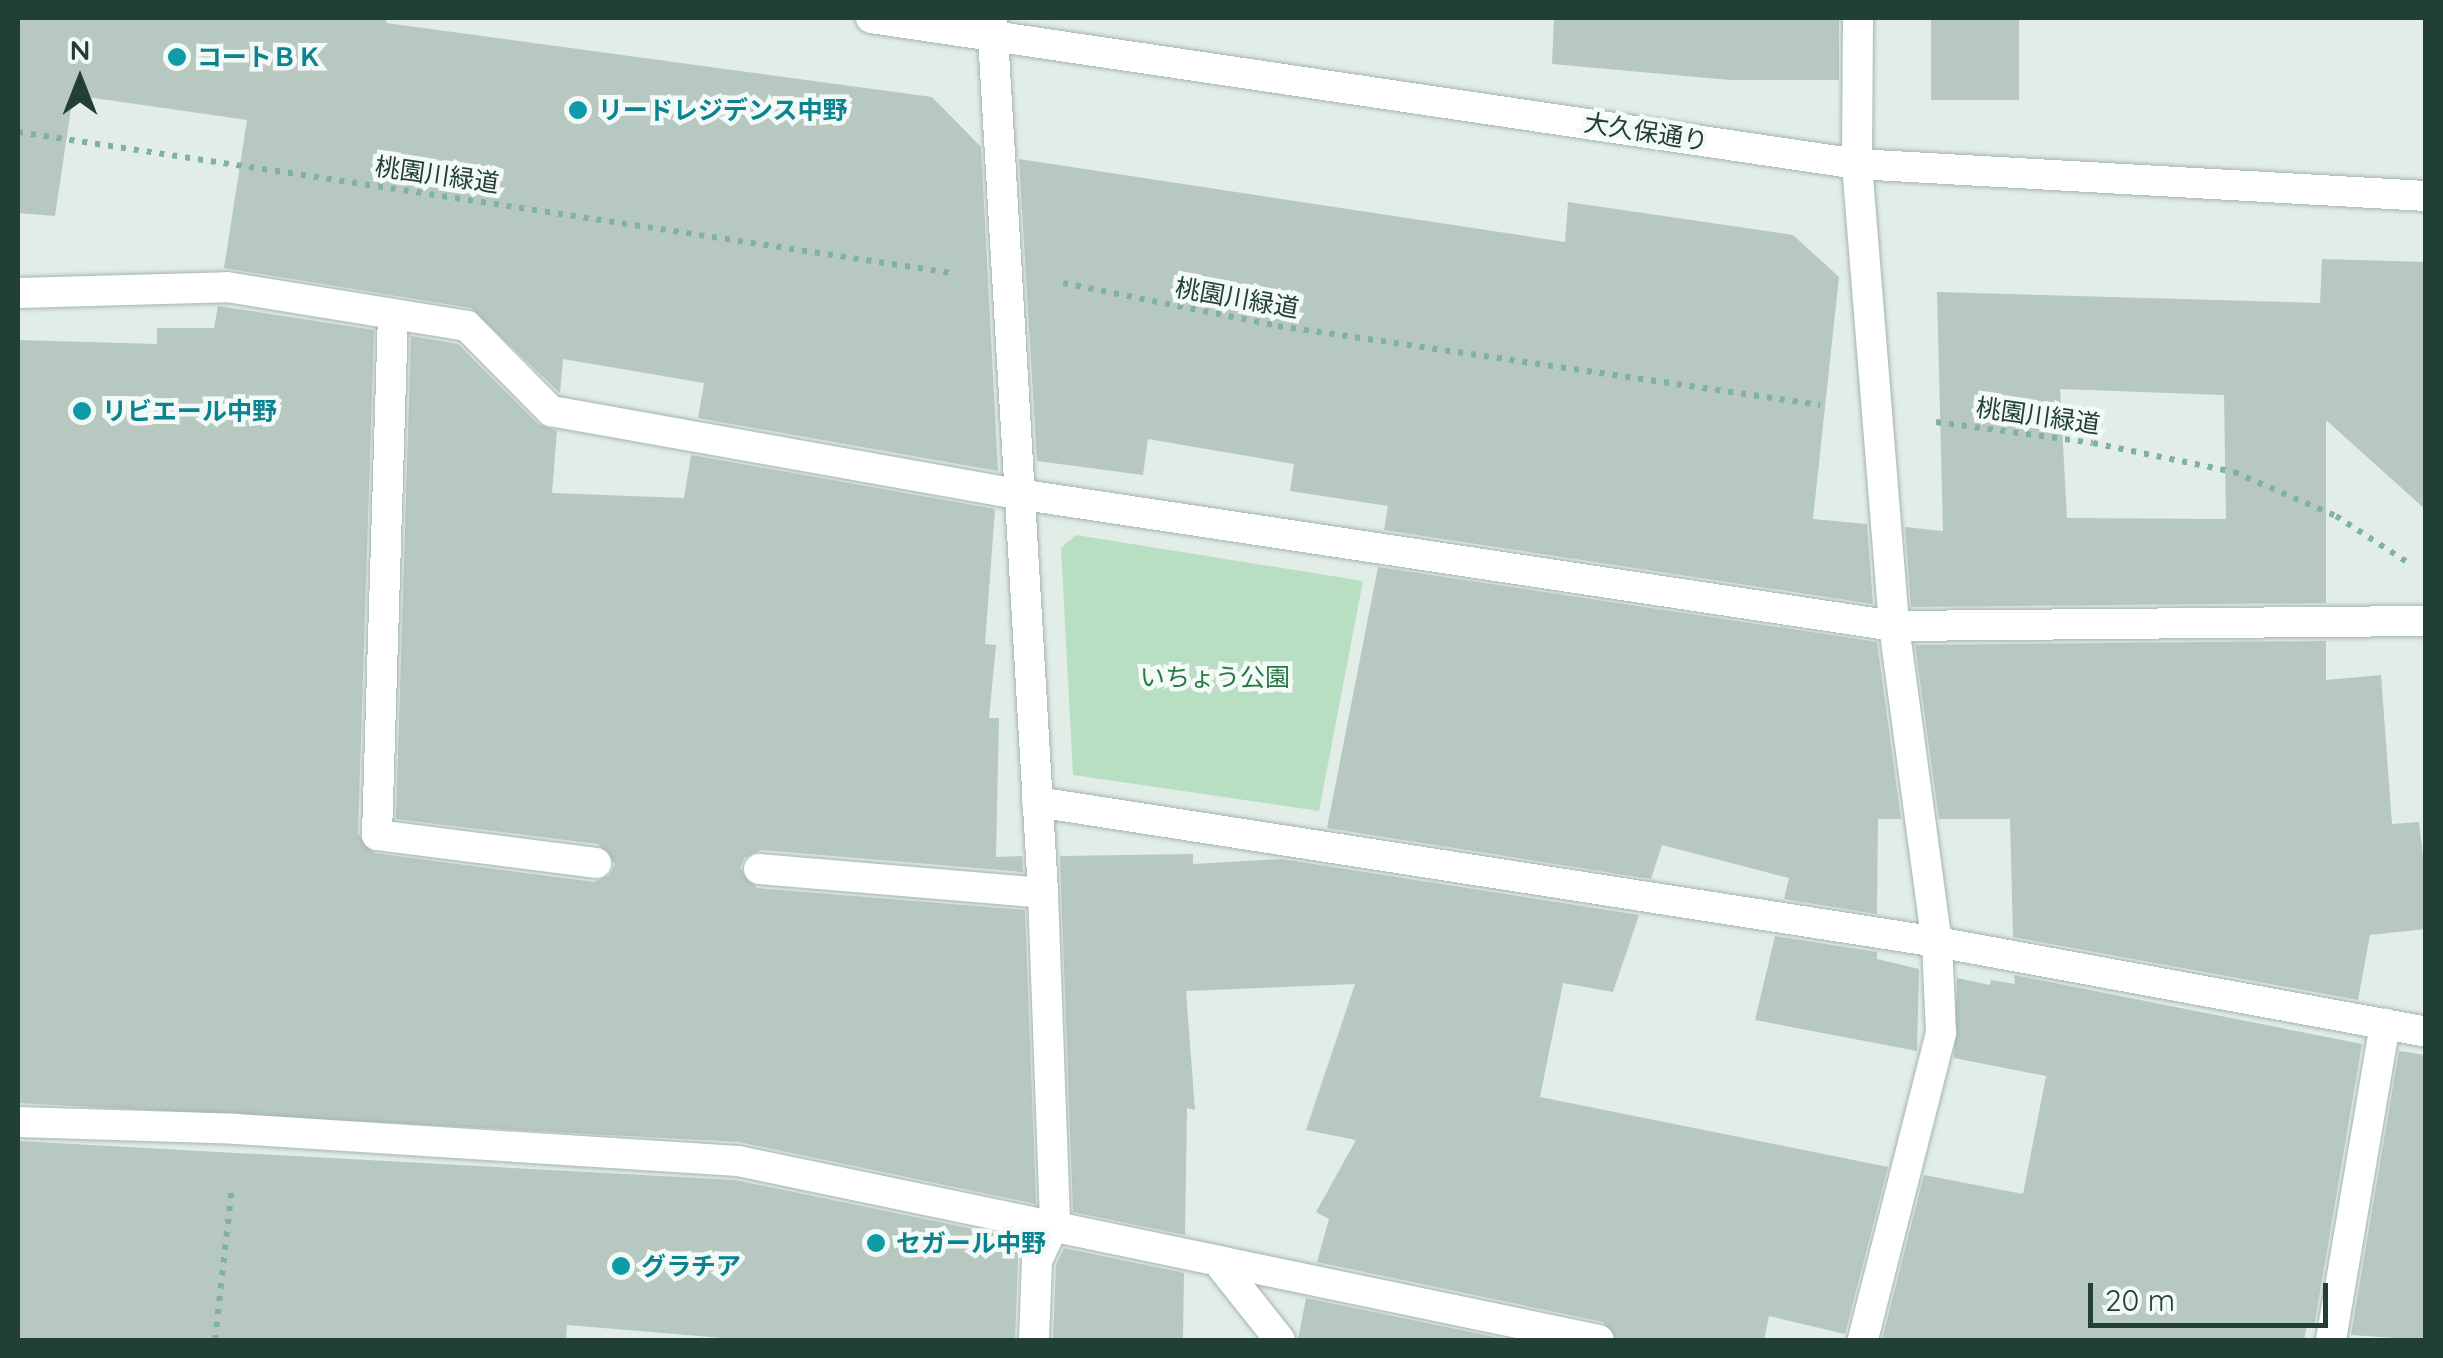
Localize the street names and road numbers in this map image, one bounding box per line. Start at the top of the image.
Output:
street label: 大久保通り [1582,107,1710,157]
street label: 桃園川緑道 [373,151,501,199]
street label: 桃園川緑道 [1173,272,1301,324]
street label: 桃園川緑道 [1974,392,2102,440]

